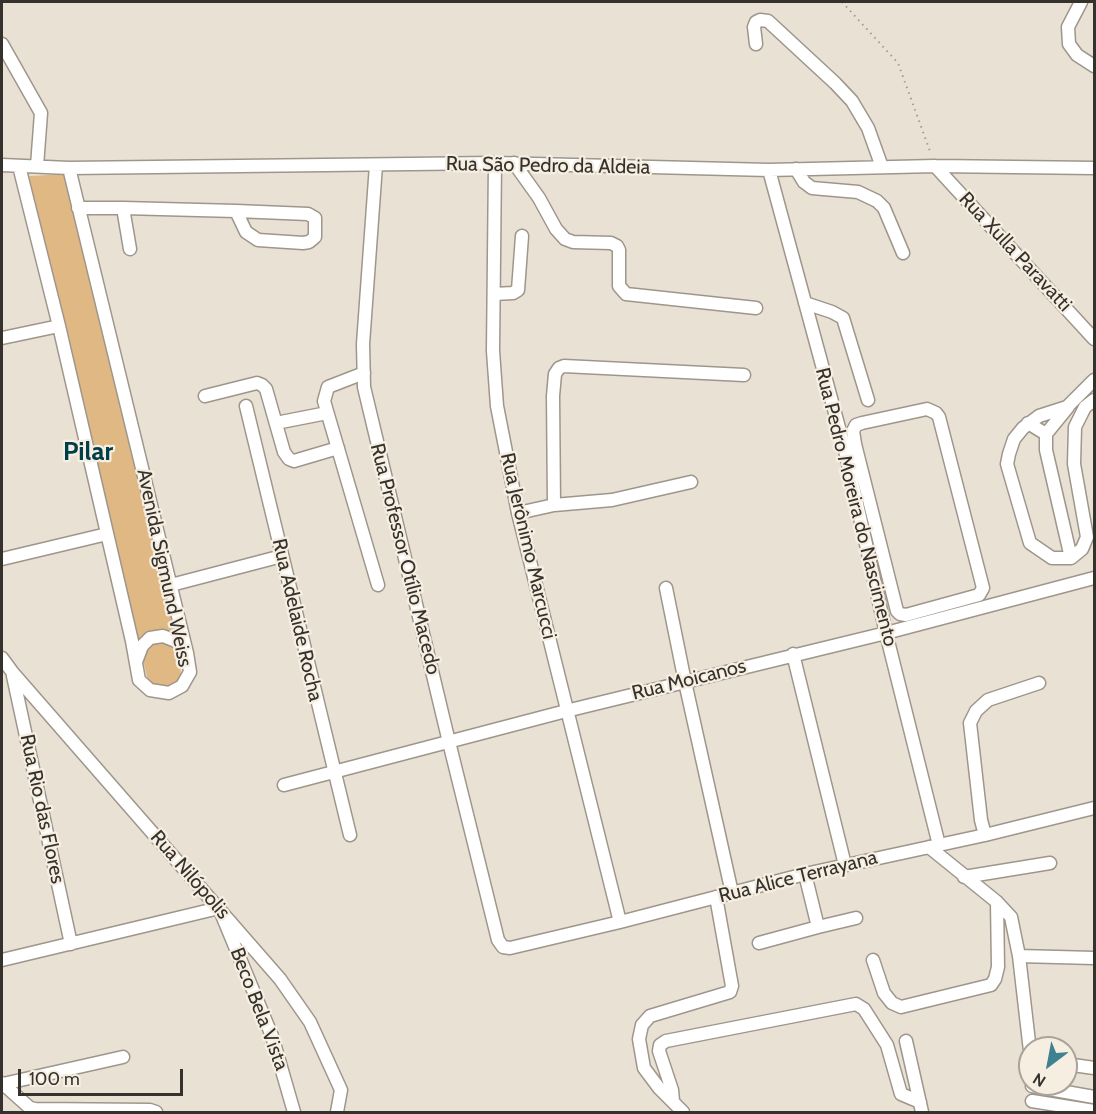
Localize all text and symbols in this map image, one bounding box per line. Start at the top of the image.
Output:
street label: Rua São Pedro da Aldeia [446,152,650,180]
street label: Rua Xulla Paravatti [953,187,1077,317]
street label: Rua Pedro Moreira do Nascimento [810,365,902,649]
district label: Pilar [63,436,113,468]
street label: Rua Professor Otílio Macedo [365,441,445,677]
street label: Rua Jerônimo Marcucci [495,450,561,642]
street label: Avenida Sigmund Weiss [131,467,197,669]
street label: Rua Adelaide Rocha [267,536,327,704]
street label: Rua Moicanos [629,654,749,706]
street label: Rua Rio das Flores [14,732,70,886]
street label: Rua Nilópolis [145,826,235,924]
street label: Rua Alice Terrayana [716,846,880,908]
street label: Beco Bela Vista [225,944,293,1074]
north arrow [1018,1036,1078,1096]
scale bar [21,1057,186,1095]
text: 100 m [29,1068,80,1090]
text: N [1029,1069,1049,1091]

